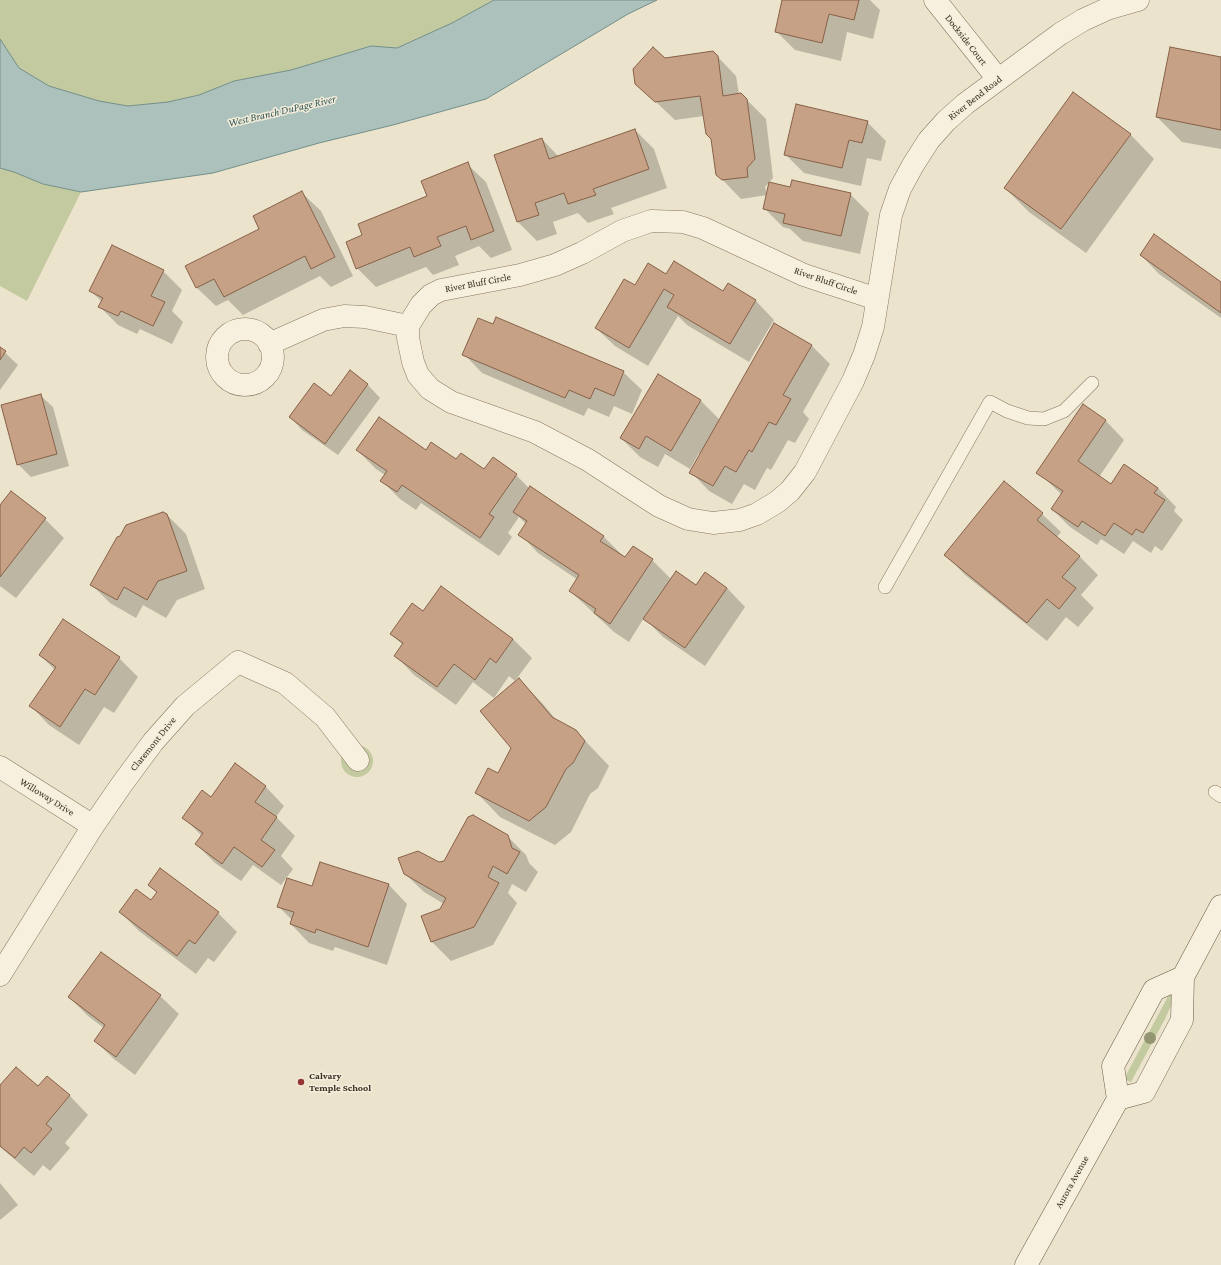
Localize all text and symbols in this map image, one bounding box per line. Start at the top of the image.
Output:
street label: Dockside Court [942,12,990,68]
street label: River Bend Road [946,73,1004,123]
water label: West Branch DuPage River [227,92,337,130]
street label: River Bluff Circle [793,264,859,298]
street label: River Bluff Circle [444,271,512,295]
street label: Claremont Drive [128,715,178,773]
street label: Willoway Drive [18,776,76,818]
place label: Calvary Temple School [309,1070,371,1094]
marker: Calvary Temple School [296,1077,306,1087]
street label: Aurora Avenue [1053,1154,1091,1210]

